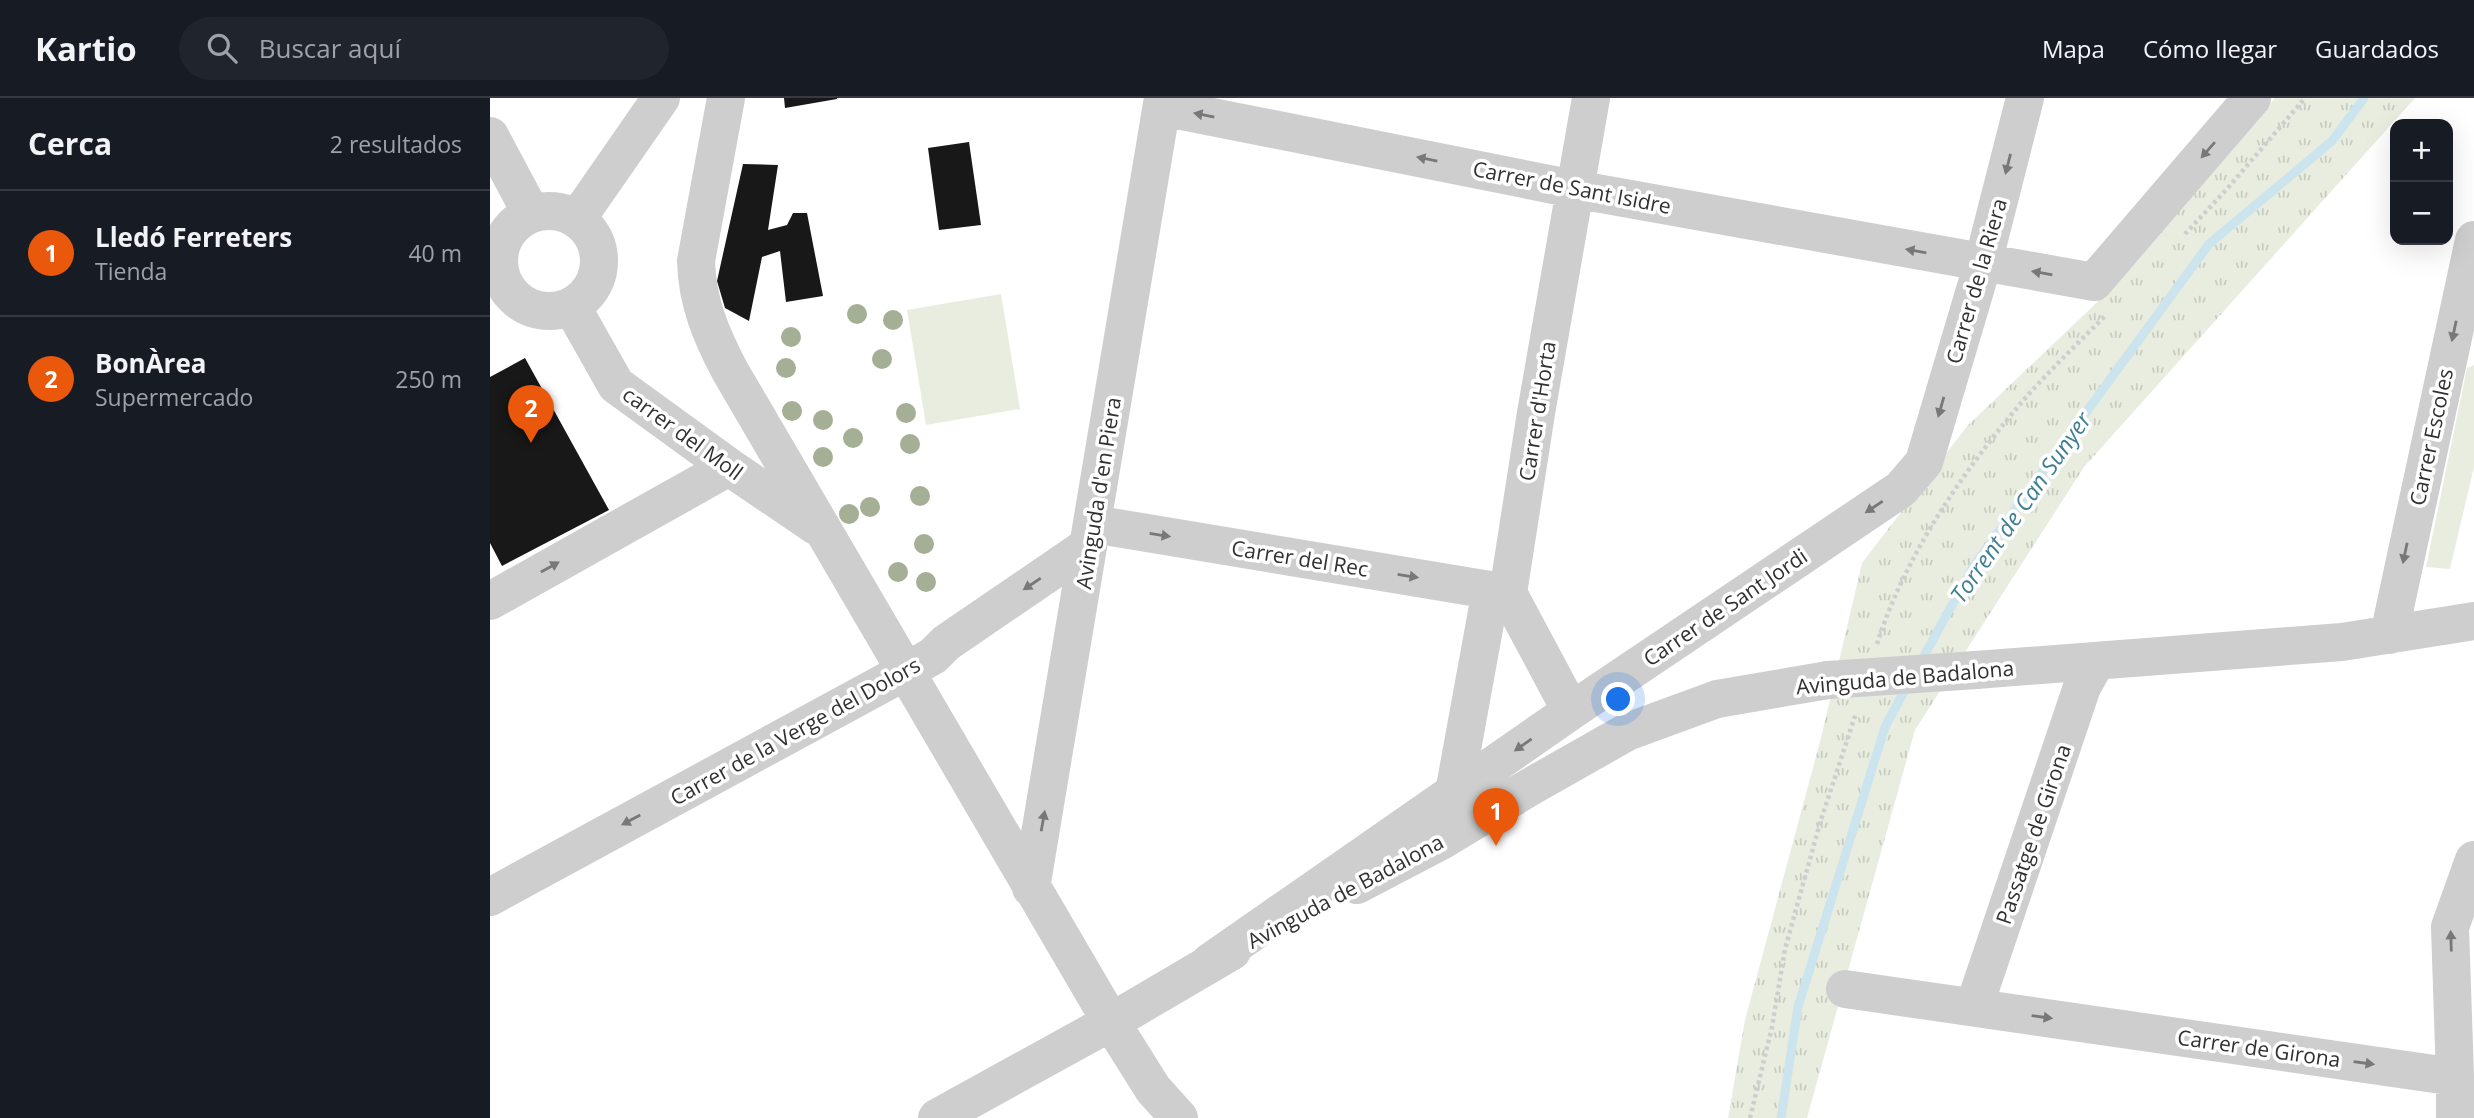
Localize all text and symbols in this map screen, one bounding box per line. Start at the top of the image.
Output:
search box [179,17,669,80]
text: Kartio [35,26,137,71]
icon: search [203,29,241,67]
text: Buscar aquí [259,30,401,66]
text: Mapa [2042,32,2105,65]
text: Cómo llegar [2143,32,2277,65]
text: Guardados [2315,32,2439,65]
one-way arrow [1193,109,1215,120]
map controls [2390,119,2453,245]
button: + [2390,119,2453,182]
text: Cerca [28,123,112,164]
text: 2 resultados [330,128,462,160]
one-way arrow [2201,141,2216,158]
one-way arrow [2002,153,2013,175]
one-way arrow [1416,154,1438,165]
street label: Carrer de Sant Isidre [1470,154,1674,220]
button: − [2390,182,2453,245]
street label: Carrer de la Riera [1939,195,2013,367]
text: Lledó Ferreters [95,219,292,255]
text: 1 [44,237,58,269]
text: 40 m [408,237,462,269]
one-way arrow [1905,245,1927,256]
text: Tienda [95,255,167,287]
one-way arrow [2030,267,2052,278]
one-way arrow [2448,320,2459,342]
street label: Carrer d'Horta [1512,339,1562,483]
text: BonÀrea [95,345,206,381]
text: 2 [44,363,58,395]
text: 250 m [395,363,462,395]
street label: Carrer Escoles [2403,366,2459,508]
street label: carrer del Moll [617,380,749,486]
text: Supermercado [95,381,253,413]
pin: 2 [508,385,554,443]
street label: Avinguda d'en Piera [1069,395,1127,591]
one-way arrow [1935,397,1945,418]
water label: Torrent de Can Sunyer [1942,404,2099,609]
one-way arrow [1865,500,1883,514]
one-way arrow [1149,530,1171,541]
street label: Carrer del Rec [1230,533,1370,583]
street label: Carrer de Sant Jordi [1638,542,1812,672]
one-way arrow [2400,542,2411,564]
one-way arrow [540,561,559,573]
one-way arrow [1398,571,1420,582]
one-way arrow [1023,577,1041,591]
street label: Carrer de la Verge del Dolors [665,650,925,812]
street label: Avinguda de Badalona [1795,654,2015,700]
your location [1601,682,1635,716]
one-way arrow [1514,738,1532,752]
street label: Passatge de Girona [1989,740,2077,928]
pin: 1 [1473,788,1519,846]
one-way arrow [1038,810,1049,832]
one-way arrow [621,814,641,826]
street label: Avinguda de Badalona [1242,827,1448,955]
one-way arrow [2445,930,2456,952]
one-way arrow [2031,1012,2053,1023]
street label: Carrer de Girona [2176,1023,2342,1073]
one-way arrow [2353,1058,2375,1069]

